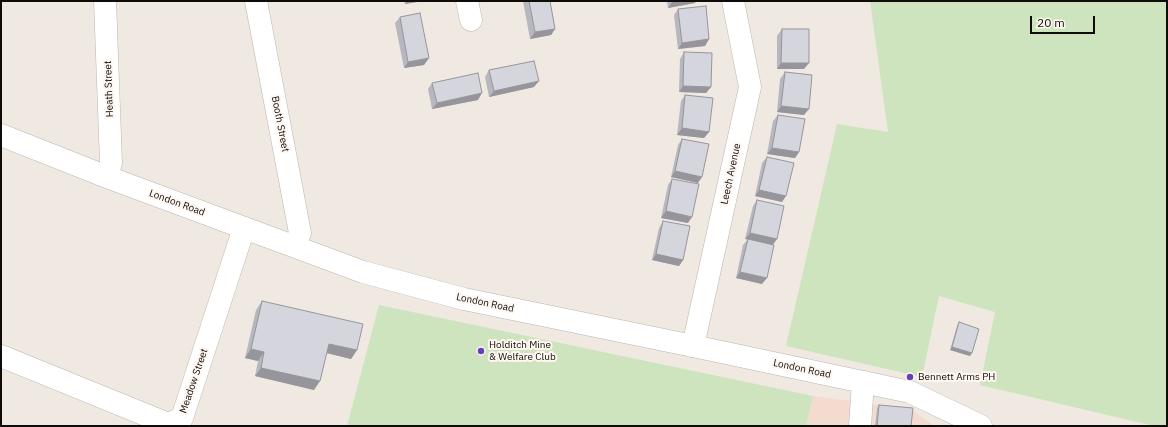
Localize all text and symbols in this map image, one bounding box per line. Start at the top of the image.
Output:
scale bar [1032,8,1097,34]
text: 20 m [1037,15,1065,30]
street label: Heath Street [102,60,116,118]
street label: Booth Street [269,95,291,153]
street label: Leech Avenue [719,142,743,206]
street label: London Road [147,187,207,219]
street label: London Road [455,291,515,315]
place label: Holditch Mine & Welfare Club [489,339,556,362]
marker: Holditch Mine & Welfare Club [476,346,486,356]
street label: Meadow Street [177,347,211,415]
street label: London Road [772,357,832,381]
place label: Bennett Arms PH [918,371,995,383]
marker: Bennett Arms PH [905,372,915,382]

